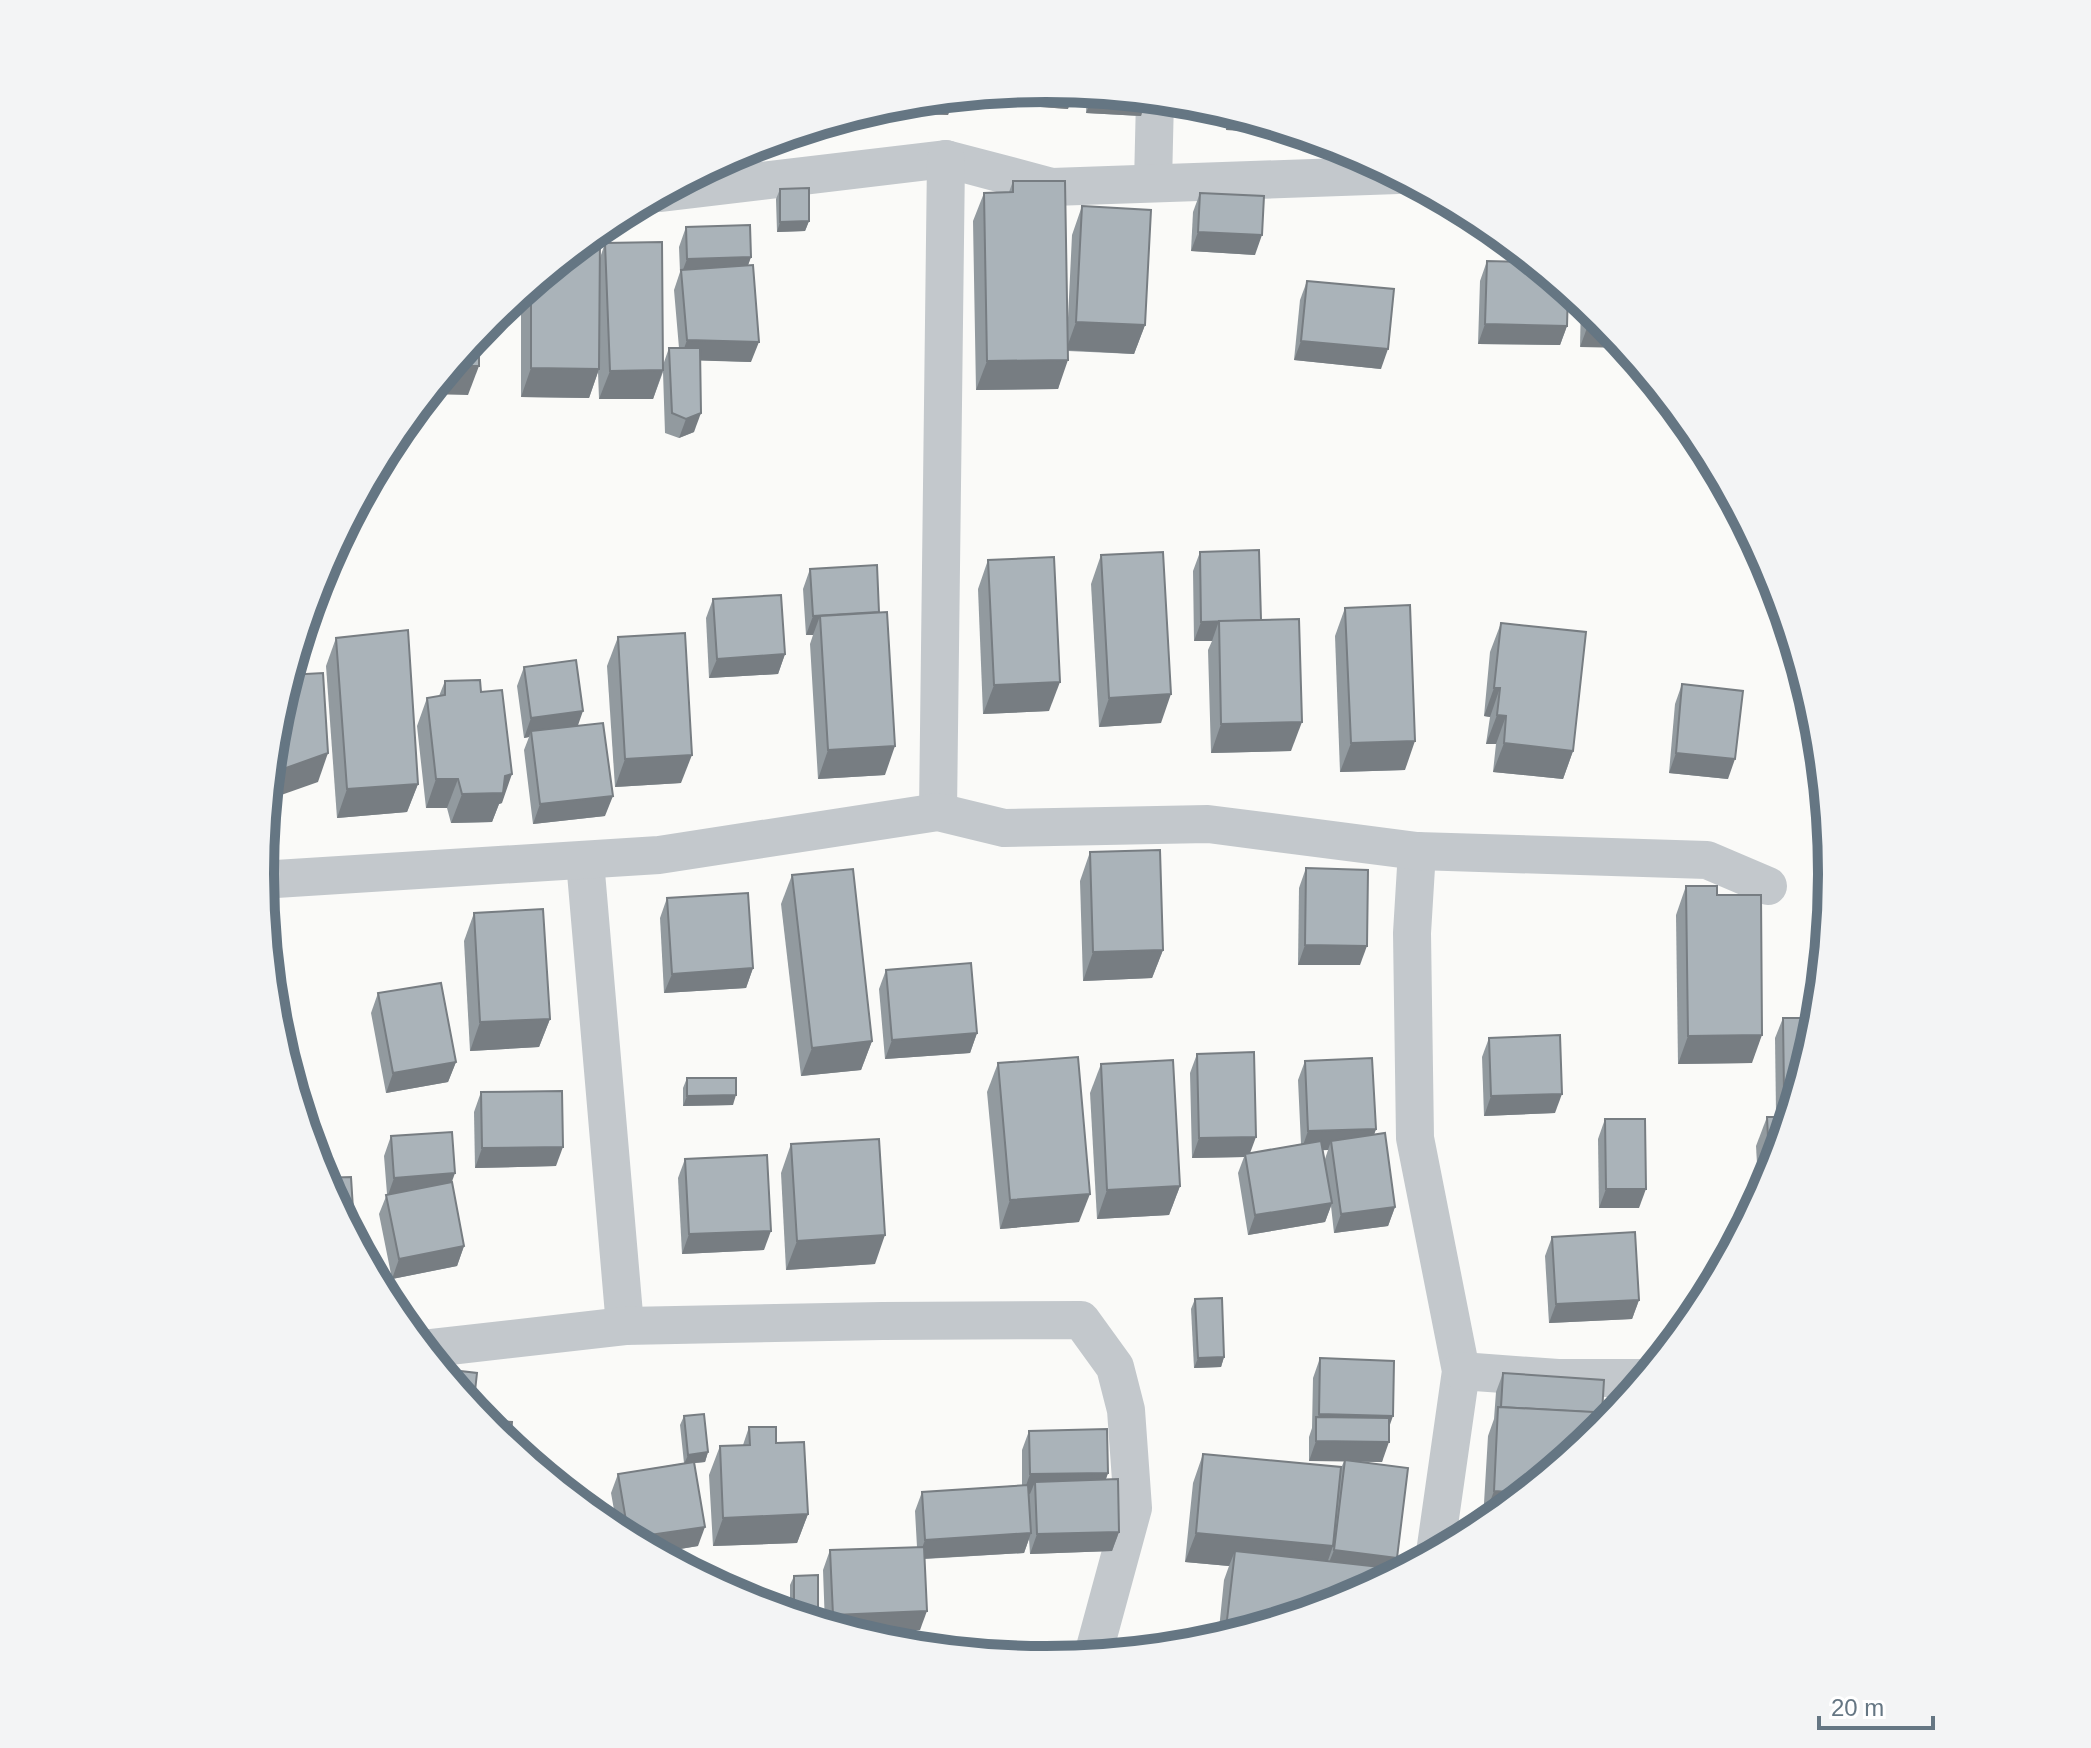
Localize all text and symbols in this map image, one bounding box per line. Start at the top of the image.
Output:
scale bar [1819,1680,1933,1730]
text: 20 m [1831,1694,1884,1721]

